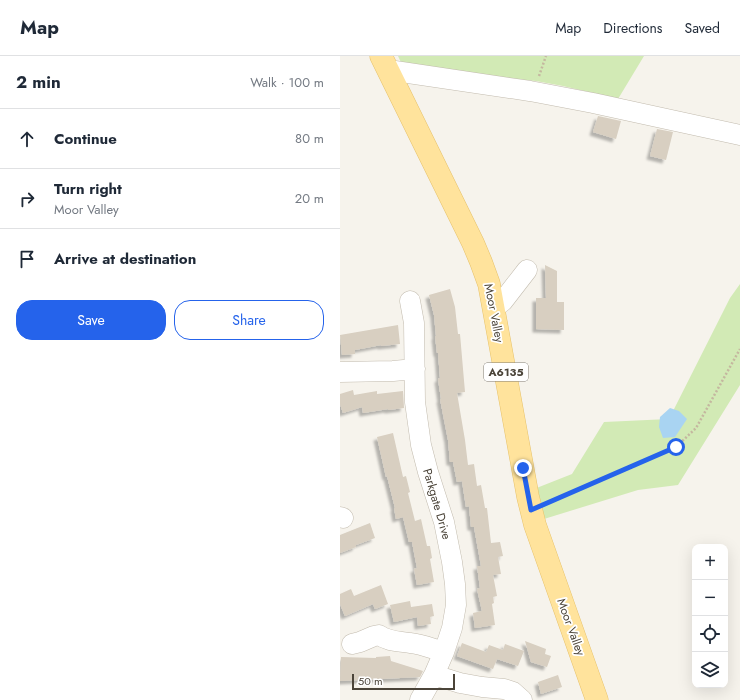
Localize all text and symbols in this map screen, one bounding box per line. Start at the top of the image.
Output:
text: Map [20,14,59,41]
text: Map [555,18,581,38]
text: Directions [603,18,663,38]
text: Saved [685,18,720,38]
text: 2 min [16,70,61,94]
text: Walk · 100 m [250,73,324,92]
icon: ahead [16,128,38,150]
text: Continue [54,128,117,150]
text: 80 m [295,129,324,148]
text: Turn right [54,178,122,200]
icon: right [16,188,38,210]
text: 20 m [295,189,324,208]
text: Moor Valley [54,200,119,219]
icon: arrive [16,248,38,270]
text: Arrive at destination [54,248,196,270]
street label: Moor Valley [479,282,509,345]
button: Save [16,300,166,340]
button: Share [174,300,324,340]
road number: A6135 [484,363,528,381]
route start [667,438,685,456]
route end [514,459,532,477]
street label: Parkgate Drive [418,466,456,542]
map controls [692,544,728,688]
button: + [692,544,728,580]
button: − [692,580,728,616]
street label: Moor Valley [552,596,590,659]
button: locate [692,616,728,652]
button: layers [692,652,728,688]
scale bar [352,672,455,691]
text: 50 m [358,673,383,689]

